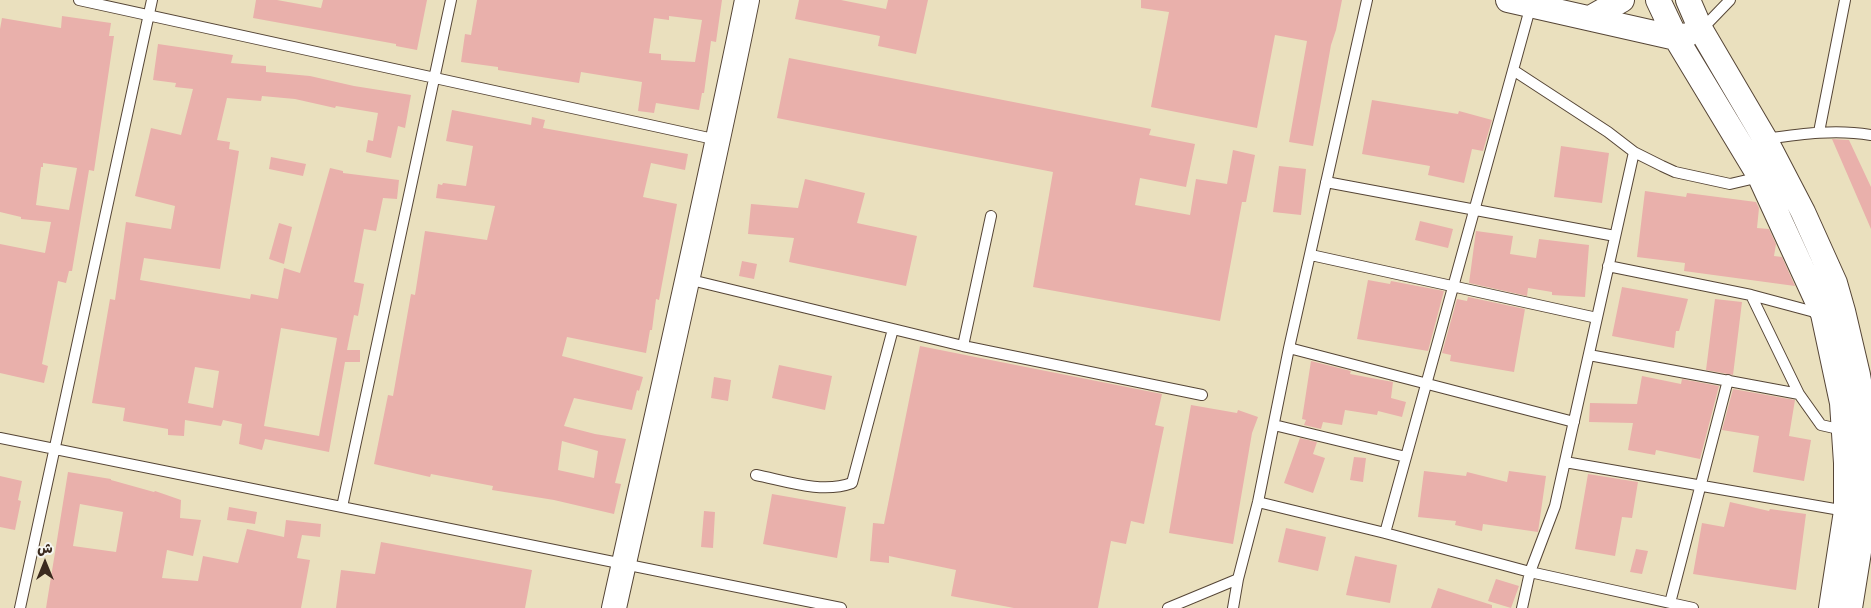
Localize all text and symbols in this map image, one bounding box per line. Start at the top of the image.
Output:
north arrow [20,538,70,588]
text: ش [37,539,53,557]

